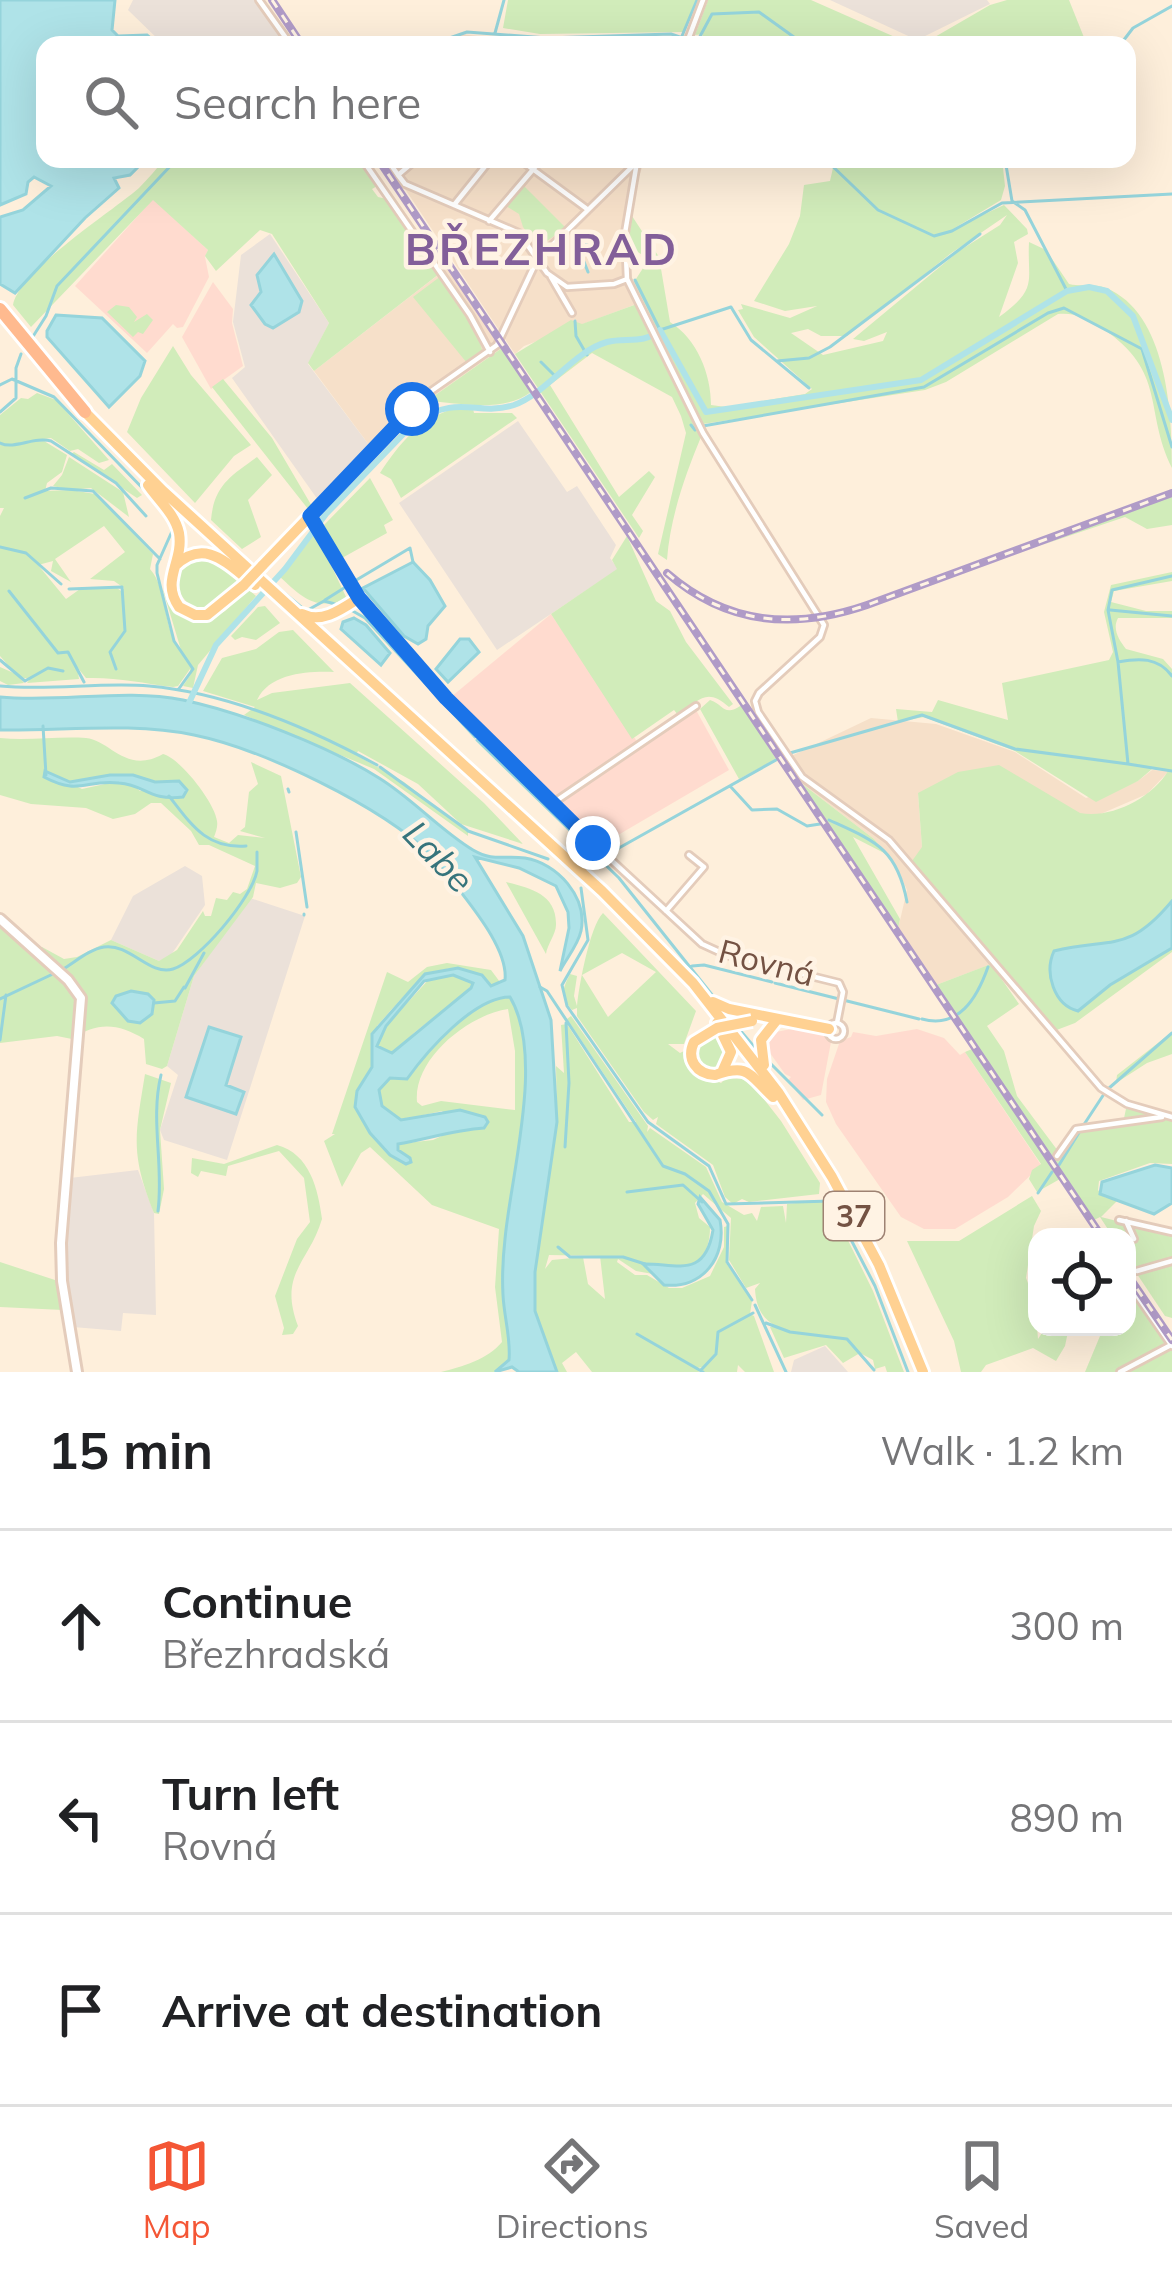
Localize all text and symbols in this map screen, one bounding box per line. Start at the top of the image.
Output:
search box [36,36,1136,168]
icon: search [78,69,144,135]
text: Search here [174,74,421,130]
district label: BŘEZHRAD [405,220,679,276]
route start [385,382,439,436]
water label: Labe [394,811,484,901]
route end [566,816,620,870]
street label: Rovná [714,930,820,994]
road number: 37 [824,1192,884,1240]
map controls [1028,1228,1136,1336]
button: locate [1028,1228,1136,1336]
text: 15 min [48,1418,213,1482]
text: Walk · 1.2 km [881,1426,1124,1475]
text: Continue [162,1573,352,1629]
icon: ahead [48,1593,114,1659]
text: 300 m [1009,1601,1124,1650]
text: Březhradská [162,1629,390,1678]
text: Turn left [162,1765,339,1821]
icon: left [48,1785,114,1851]
text: 890 m [1009,1793,1124,1842]
text: Rovná [162,1821,278,1870]
icon: arrive [48,1977,114,2043]
text: Arrive at destination [162,1982,602,2038]
tab: Map [143,2133,211,2246]
tab: Directions [496,2133,649,2246]
tab: Saved [934,2133,1029,2246]

